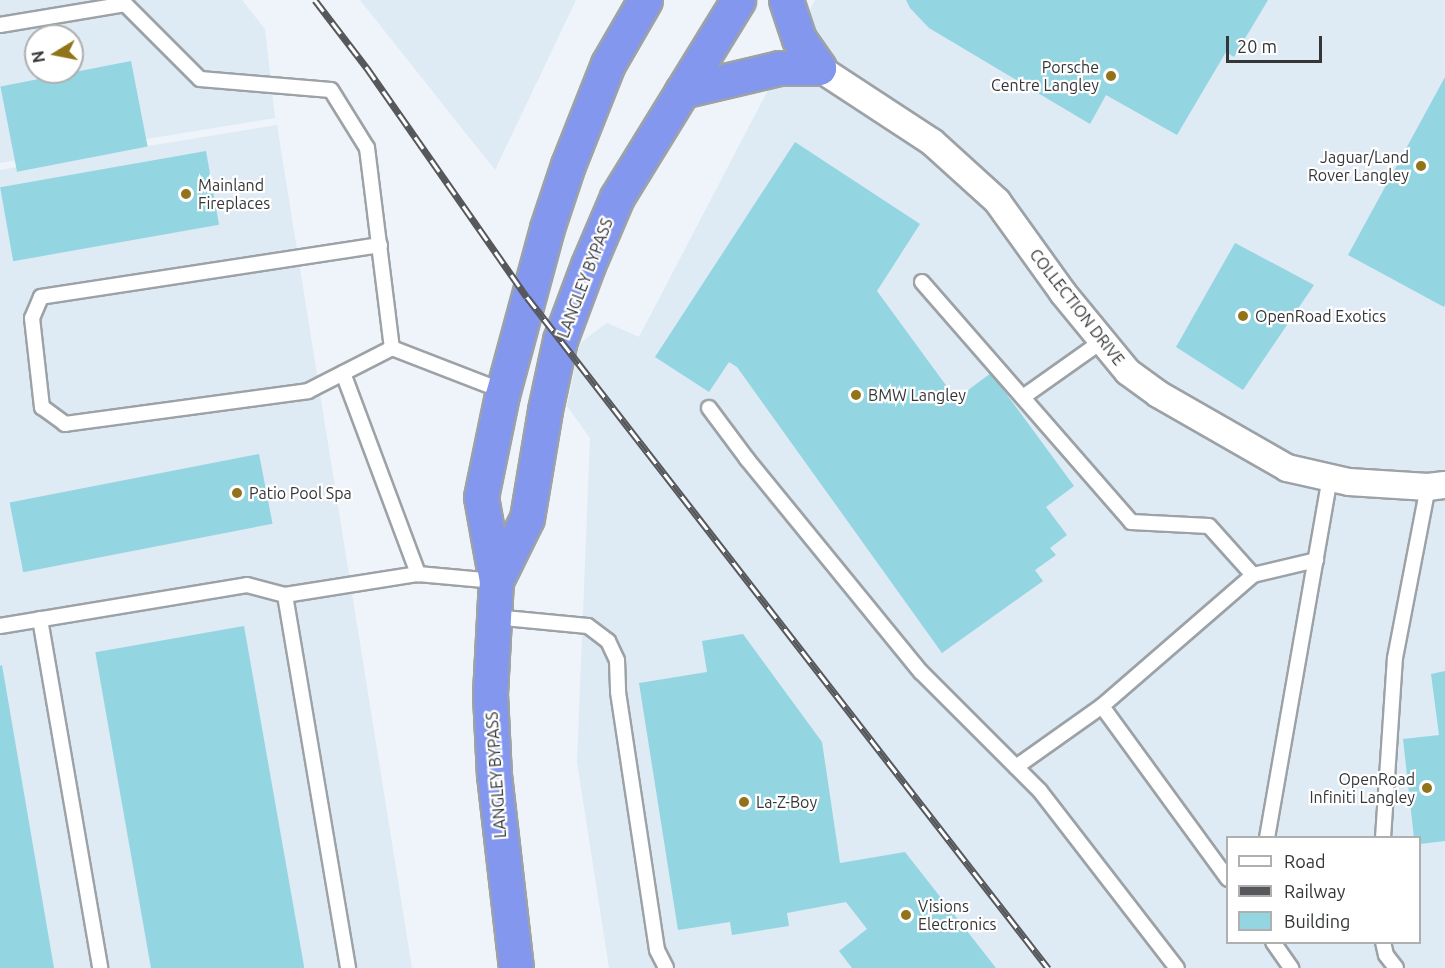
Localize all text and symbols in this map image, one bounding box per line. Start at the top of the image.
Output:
north arrow [24,24,84,84]
scale bar [1229,24,1325,62]
text: 20 m [1237,36,1277,56]
text: N [28,49,48,64]
place label: Porsche Centre Langley [991,57,1099,95]
marker: Porsche Centre Langley [1104,69,1118,83]
place label: Jaguar/Land Rover Langley [1308,147,1409,185]
marker: Jaguar/Land Rover Langley [1414,159,1428,173]
place label: Mainland Fireplaces [198,175,270,213]
marker: Mainland Fireplaces [179,187,193,201]
street label: LANGLEY BYPASS [553,215,617,341]
street label: COLLECTION DRIVE [1026,245,1128,369]
place label: OpenRoad Exotics [1255,306,1386,326]
marker: OpenRoad Exotics [1236,309,1250,323]
place label: BMW Langley [868,385,966,405]
marker: BMW Langley [849,388,863,402]
place label: Patio Pool Spa [249,483,352,503]
marker: Patio Pool Spa [230,486,244,500]
street label: LANGLEY BYPASS [482,711,510,839]
place label: OpenRoad Infiniti Langley [1309,769,1415,807]
marker: OpenRoad Infiniti Langley [1420,781,1434,795]
place label: La-Z-Boy [756,792,817,812]
marker: La-Z-Boy [737,795,751,809]
legend [1226,836,1421,944]
text: Road [1284,851,1326,871]
text: Railway [1284,881,1345,901]
place label: Visions Electronics [918,896,997,934]
marker: Visions Electronics [899,908,913,922]
text: Building [1284,911,1350,931]

